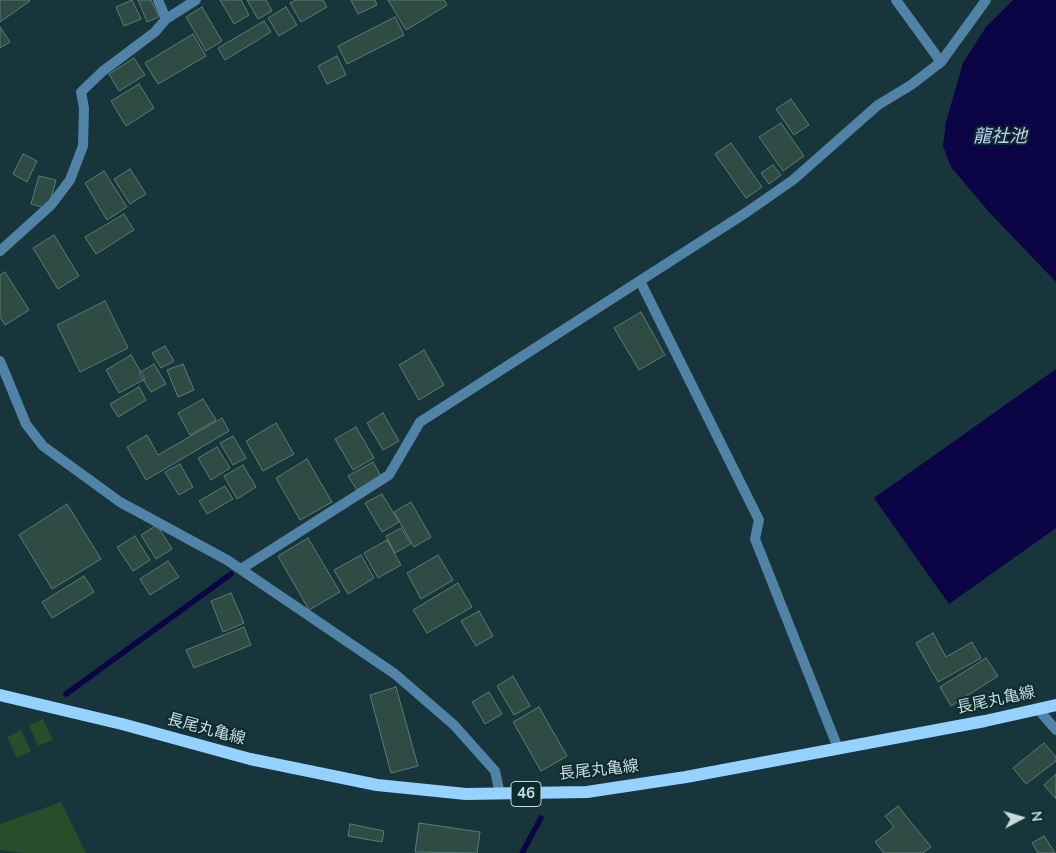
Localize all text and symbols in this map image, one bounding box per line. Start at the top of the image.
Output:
water label: 龍社池 [973,127,1027,149]
street label: 長尾丸亀線 [955,683,1037,719]
street label: 長尾丸亀線 [165,710,247,750]
street label: 長尾丸亀線 [558,757,640,785]
road number: 46 [511,782,541,806]
north arrow [996,793,1046,843]
text: N [1026,810,1046,823]

